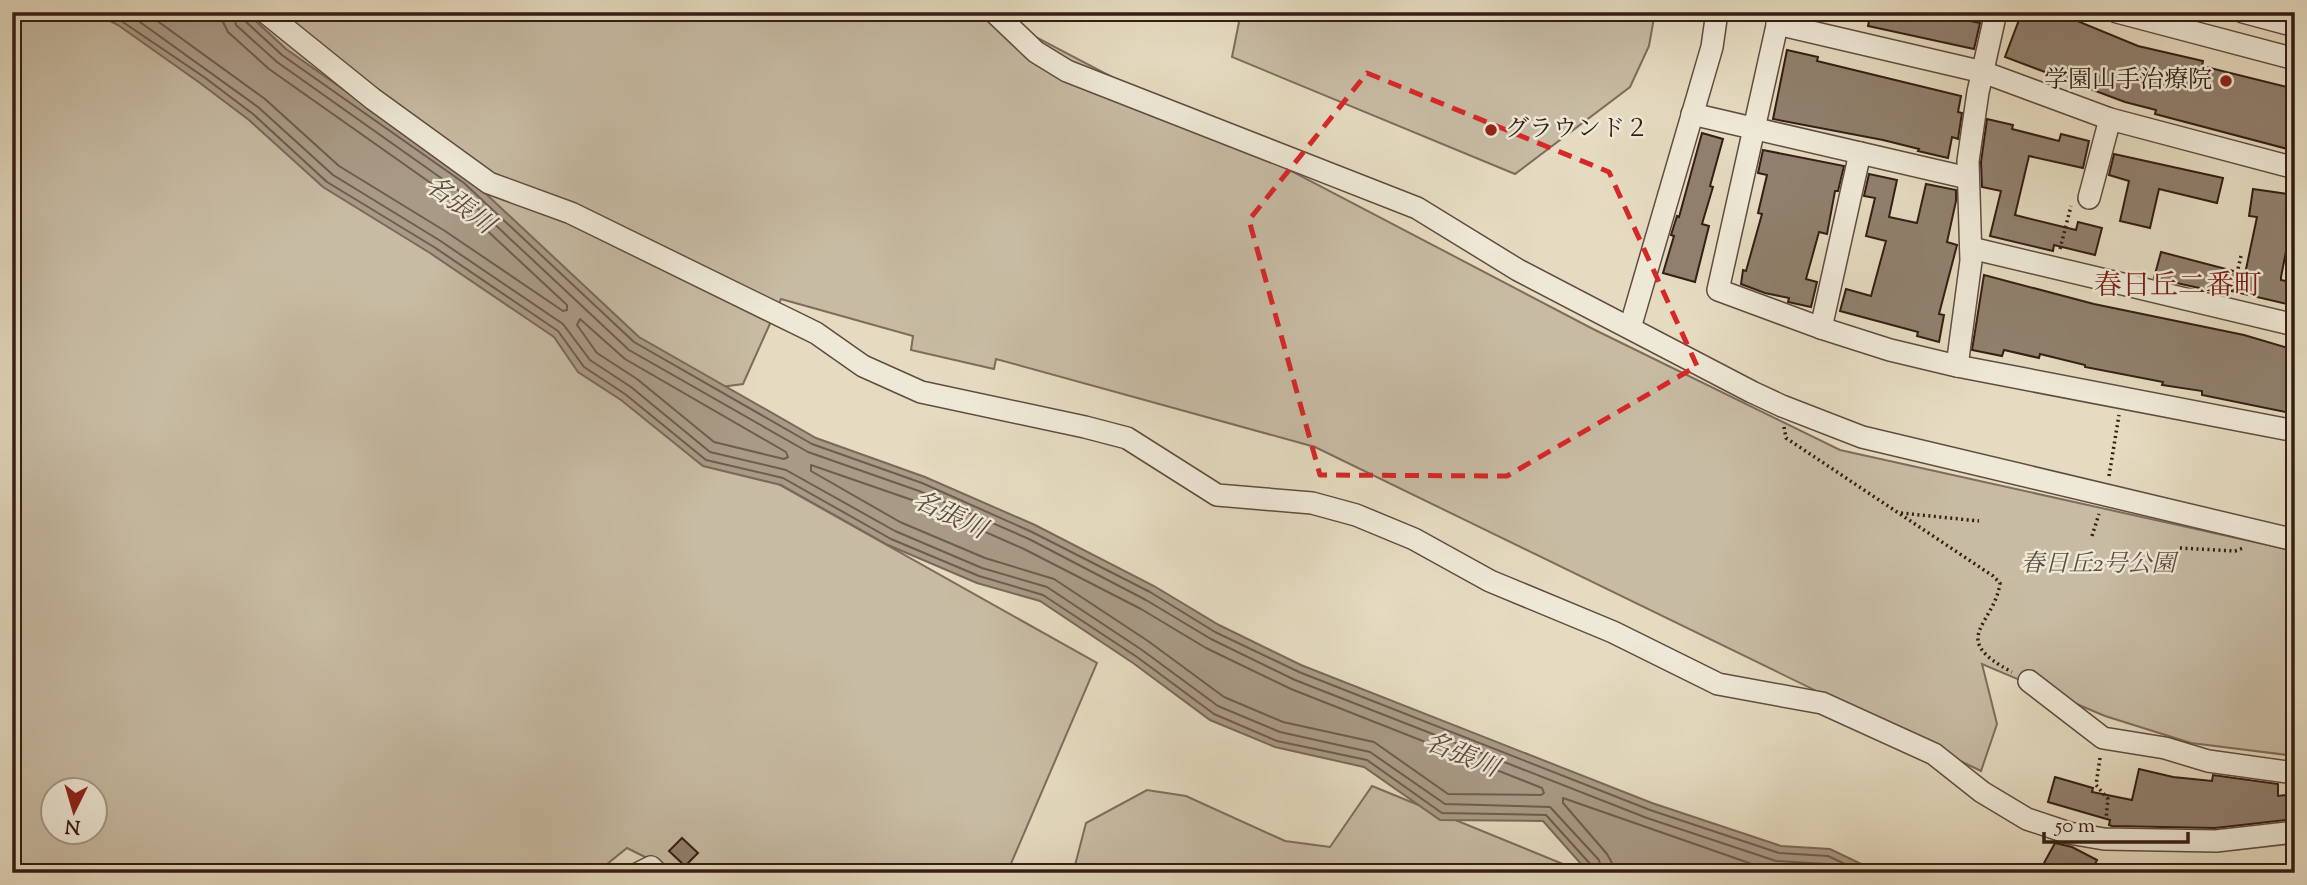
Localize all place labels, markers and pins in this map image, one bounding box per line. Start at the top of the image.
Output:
place label: 学園山手治療院 [2044,64,2212,98]
marker: 学園山手治療院 [2218,73,2234,89]
place label: グラウンド２ [1505,113,1649,147]
marker: グラウンド２ [1483,122,1499,138]

